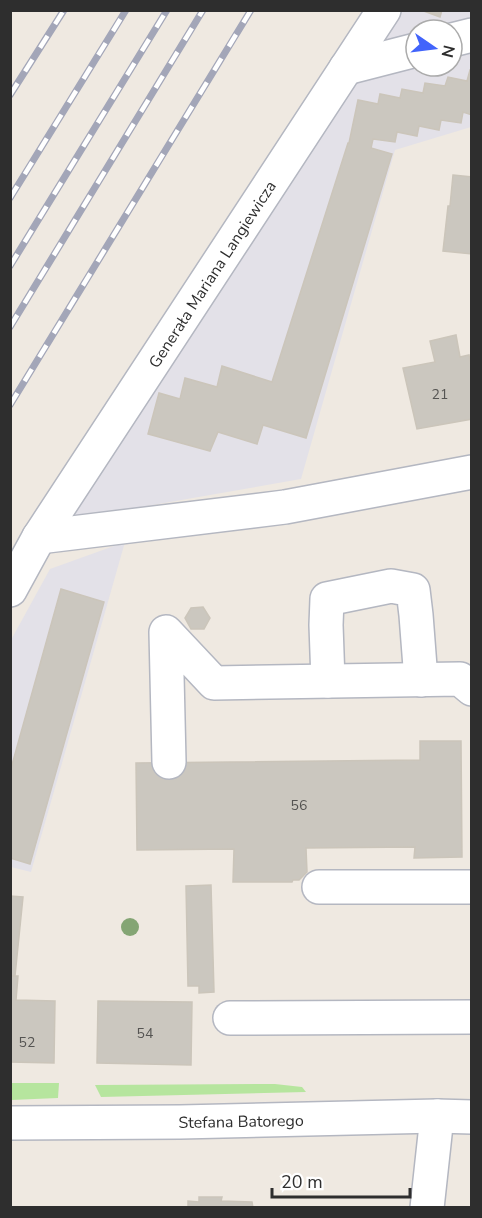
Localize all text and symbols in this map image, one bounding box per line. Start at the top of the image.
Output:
north arrow [404,18,464,78]
text: N [435,43,460,60]
street label: Generała Mariana Langiewicza [144,177,282,372]
house number: 21 [432,385,448,404]
house number: 56 [291,796,307,815]
house number: 54 [137,1024,153,1043]
house number: 52 [19,1033,35,1052]
street label: Stefana Batorego [178,1110,304,1134]
scale bar [272,1161,410,1199]
text: 20 m [281,1170,323,1194]

